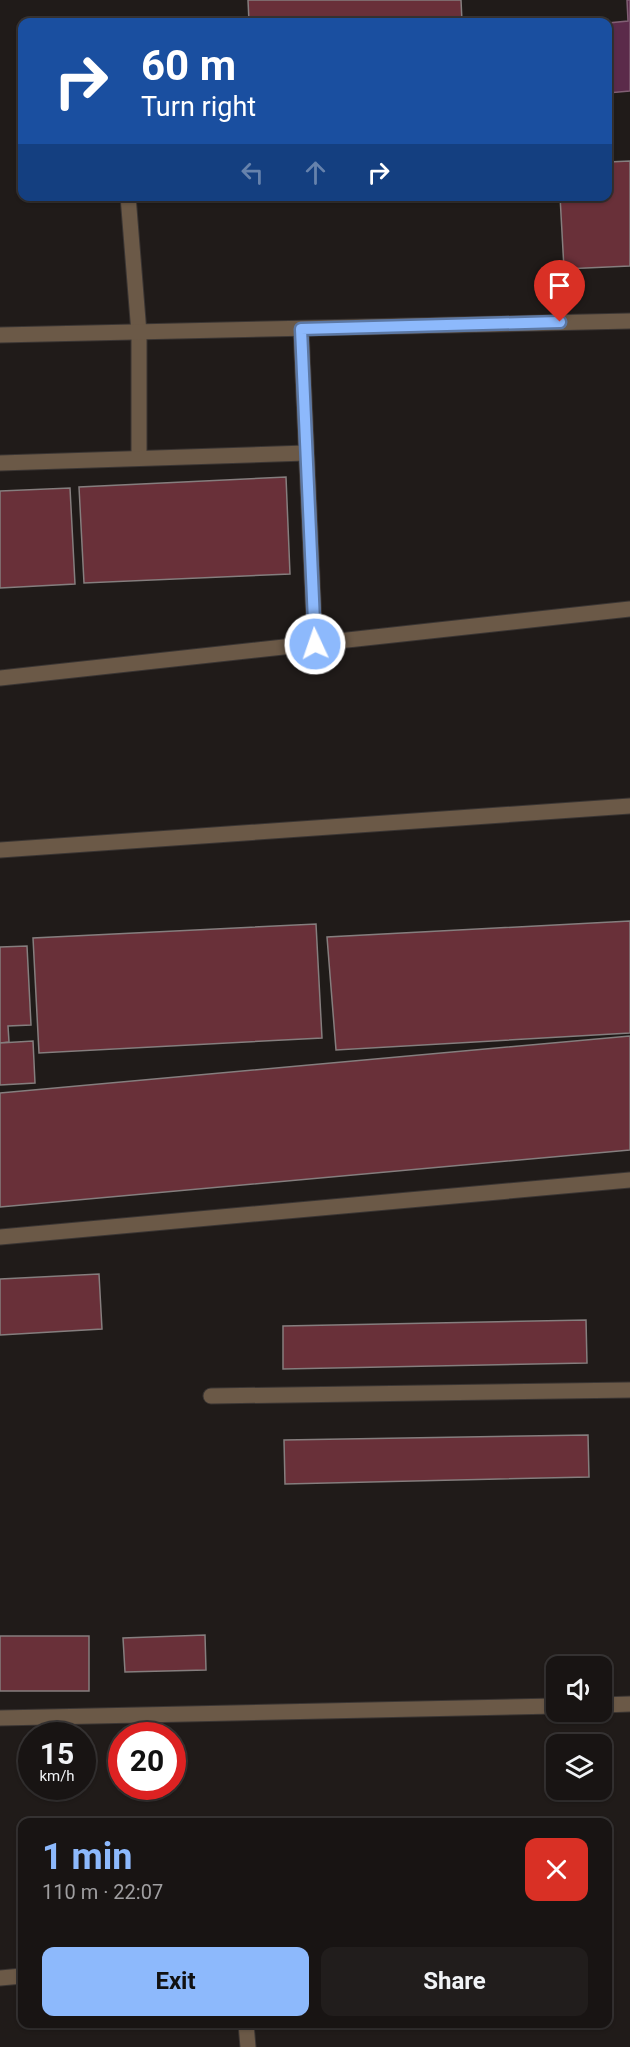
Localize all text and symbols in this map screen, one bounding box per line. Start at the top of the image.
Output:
text: 60 m [141,41,236,90]
icon: right [42,42,120,120]
text: Turn right [141,91,256,123]
icon: left [236,156,269,189]
icon: ahead [299,156,332,189]
icon: right [362,156,395,189]
pin [534,260,585,322]
icon: arrive [543,269,576,302]
position arrow [283,612,347,676]
map controls [546,1656,612,1800]
button: sound [546,1656,612,1722]
speed limit sign: 20 [108,1722,186,1800]
button: layers [546,1734,612,1800]
text: 15 [40,1736,74,1771]
text: km/h [39,1767,75,1785]
text: 1 min [42,1836,133,1878]
button: close [525,1838,588,1901]
text: 110 m · 22:07 [42,1880,163,1904]
button: Exit [42,1947,309,2016]
button: Share [321,1947,588,2016]

